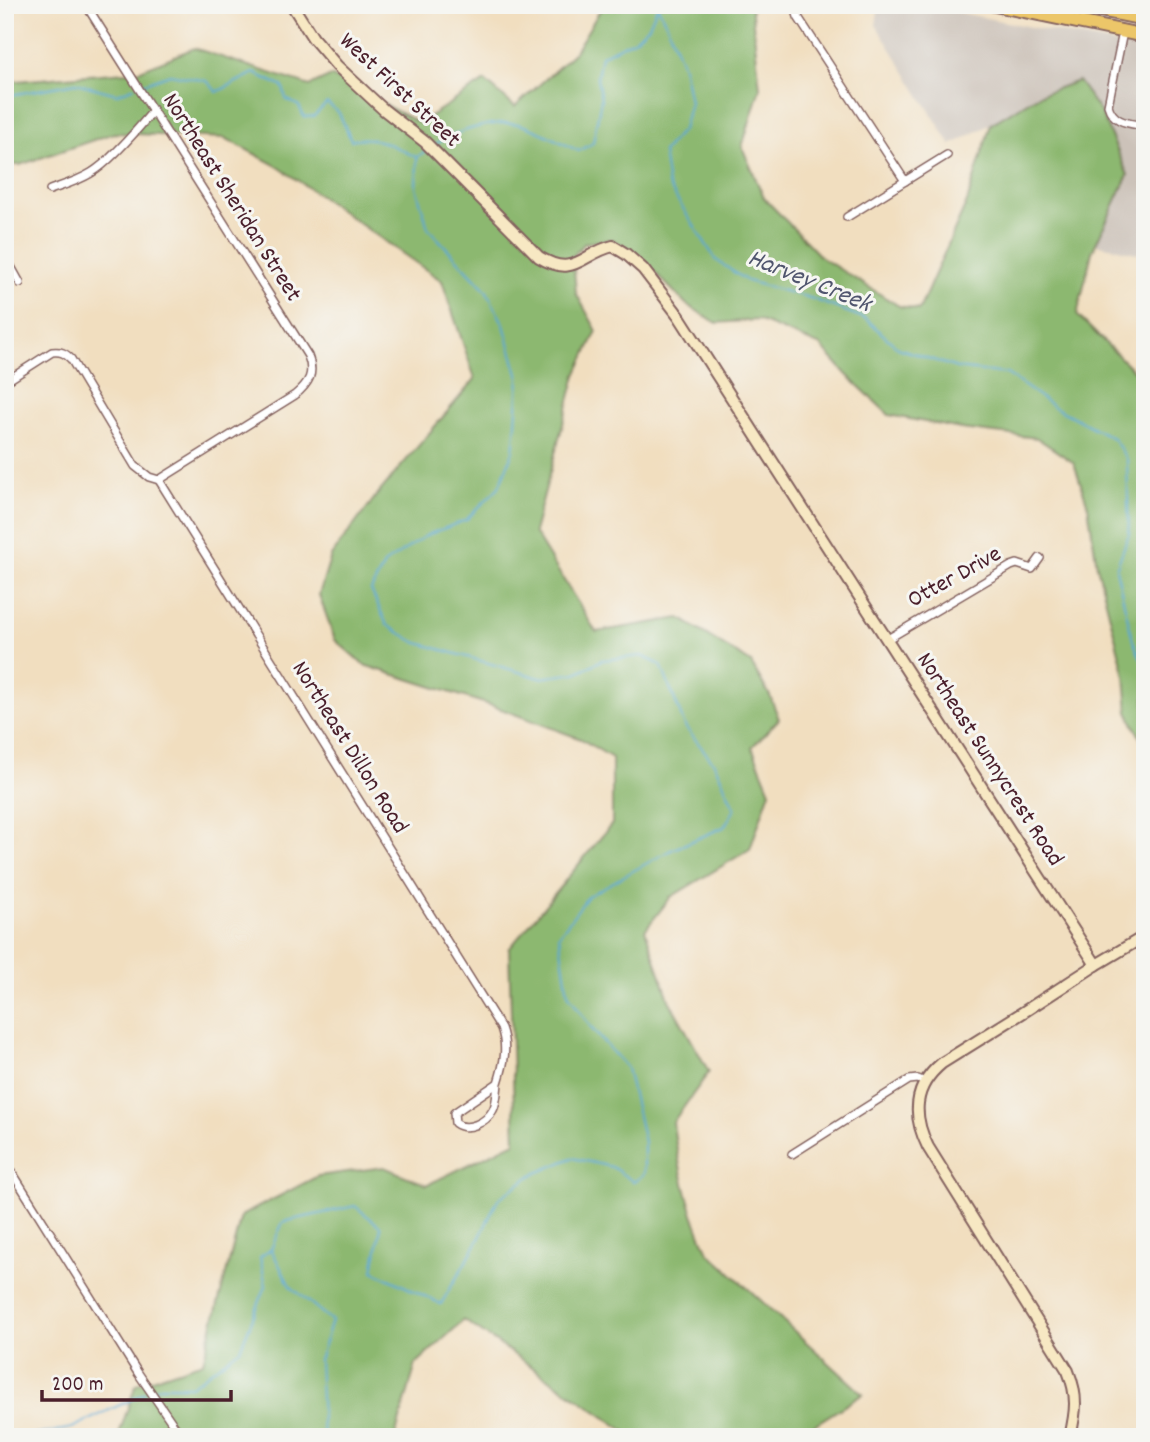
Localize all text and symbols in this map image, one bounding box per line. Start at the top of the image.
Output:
street label: West First Street [331,26,468,157]
street label: Northeast Sheridan Street [153,87,309,309]
water label: Harvey Creek [742,241,878,324]
street label: Otter Drive [902,538,1008,618]
street label: Northeast Sunnycrest Road [907,646,1071,874]
street label: Northeast Dillon Road [282,655,416,841]
scale bar [42,1358,231,1402]
text: 200 m [52,1371,103,1401]

